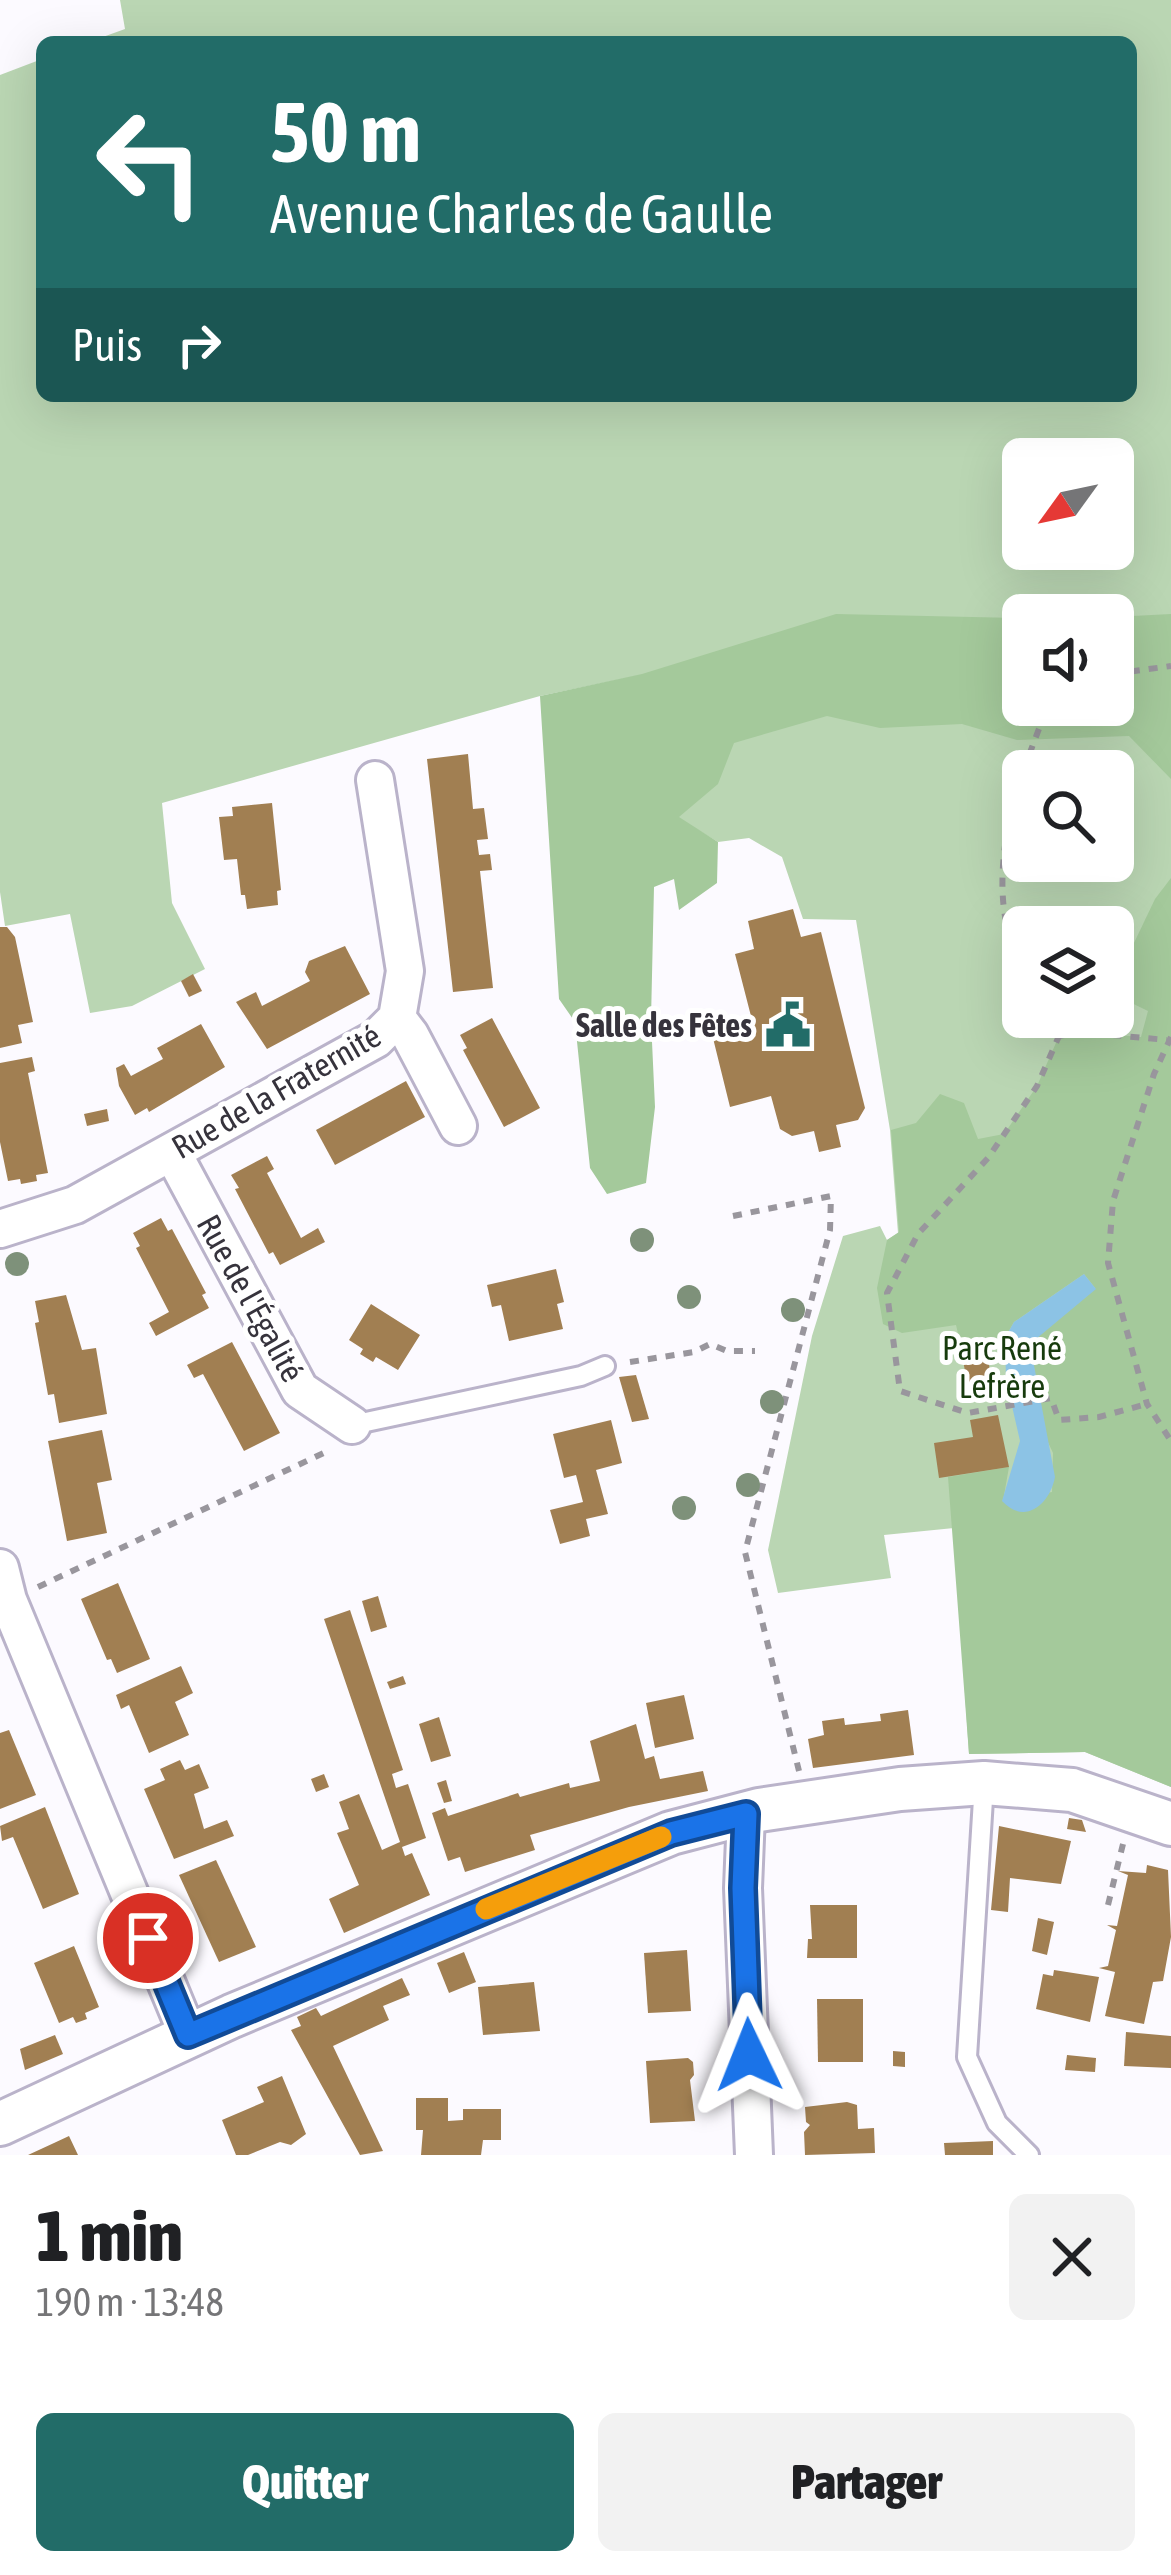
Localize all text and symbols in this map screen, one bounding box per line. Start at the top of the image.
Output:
icon: left [72,84,228,240]
text: 50 m [270,84,421,180]
text: Avenue Charles de Gaulle [270,183,773,244]
icon: right [166,312,232,378]
text: Puis [72,319,142,371]
north arrow [1002,438,1134,570]
map controls [1002,438,1134,1038]
button: sound [1002,594,1134,726]
button: search [1002,750,1134,882]
button: layers [1002,906,1134,1038]
public building icon: Salle des Fêtes [763,1000,813,1050]
place label: Salle des Fêtes [576,1006,752,1044]
street label: Rue de la Fraternité [165,1016,387,1166]
street label: Rue de l'Égalité [190,1208,312,1388]
park label: Parc René Lefrère [942,1329,1062,1405]
pin [97,1887,199,1989]
icon: arrive [115,1905,181,1971]
position arrow [686,1992,812,2118]
text: 1 min [36,2194,183,2276]
button: close [1009,2194,1135,2320]
text: 190 m · 13:48 [36,2280,224,2324]
button: Quitter [36,2413,574,2551]
button: Partager [598,2413,1135,2551]

